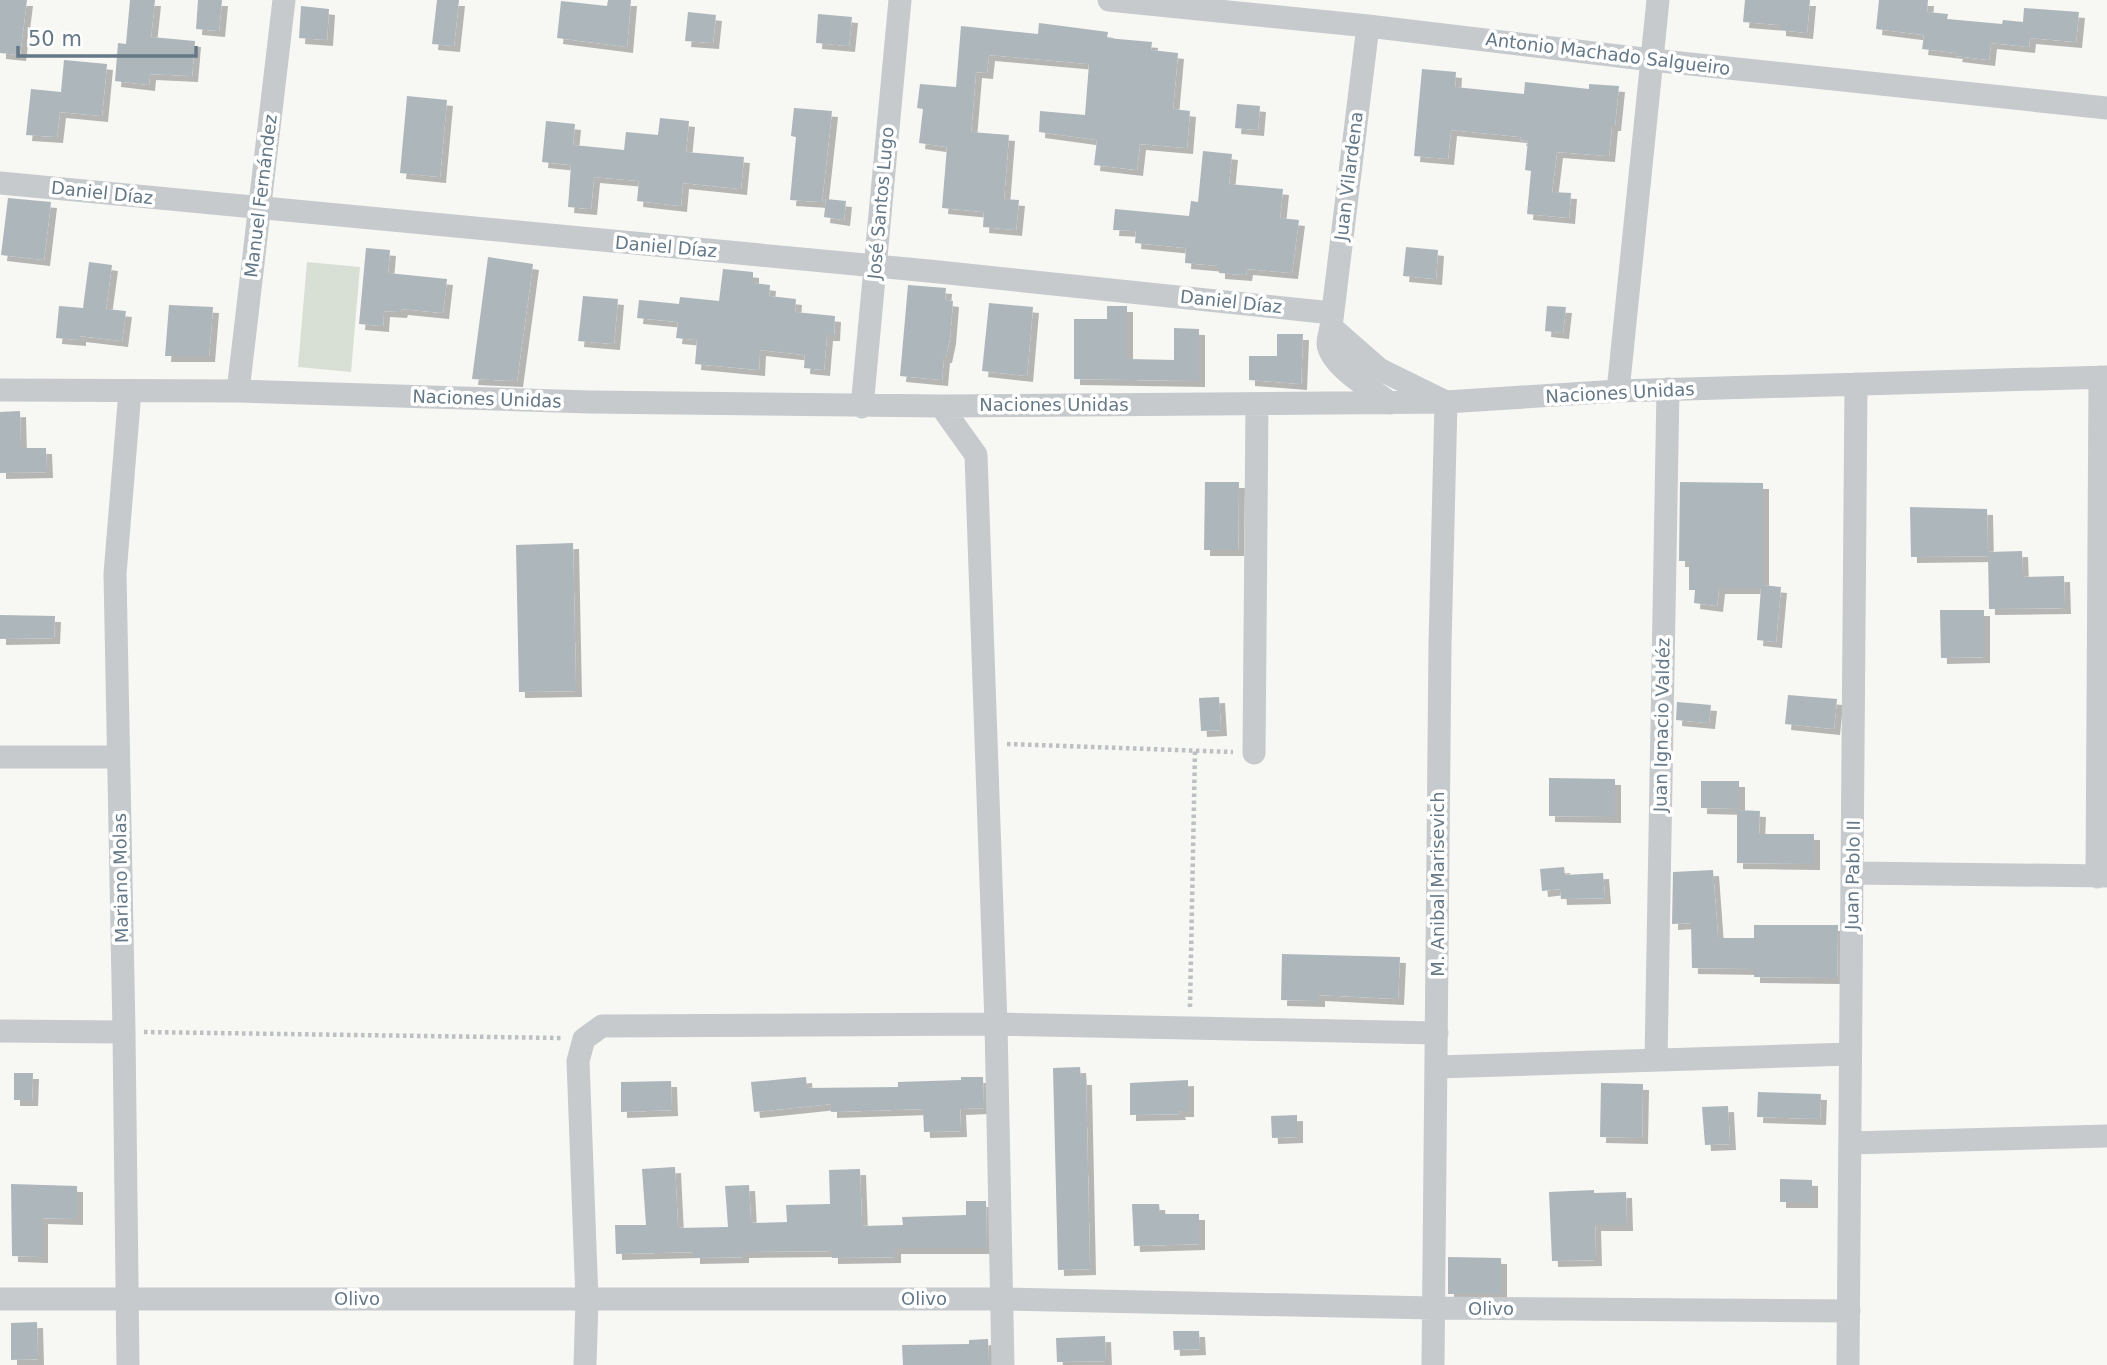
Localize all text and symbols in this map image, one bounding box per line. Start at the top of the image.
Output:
scale bar [18,14,196,58]
text: 50 m [28,27,82,51]
street label: Antonio Machado Salgueiro [1485,28,1732,79]
street label: Juan Vilardena [1330,110,1367,243]
street label: Manuel Fernández [240,113,281,279]
street label: José Santos Lugo [863,126,898,281]
street label: Daniel Díaz [50,177,154,208]
street label: Daniel Díaz [614,232,718,261]
street label: Daniel Díaz [1179,286,1283,317]
street label: Naciones Unidas [1545,378,1695,407]
street label: Naciones Unidas [412,385,562,412]
street label: Naciones Unidas [979,394,1129,415]
street label: Juan Ignacio Valdéz [1649,638,1674,813]
street label: M. Anibal Marisevich [1427,791,1448,977]
street label: Mariano Molas [109,813,132,943]
street label: Juan Pablo II [1841,820,1864,931]
street label: Olivo [334,1288,380,1309]
street label: Olivo [901,1288,947,1309]
street label: Olivo [1468,1298,1514,1319]

